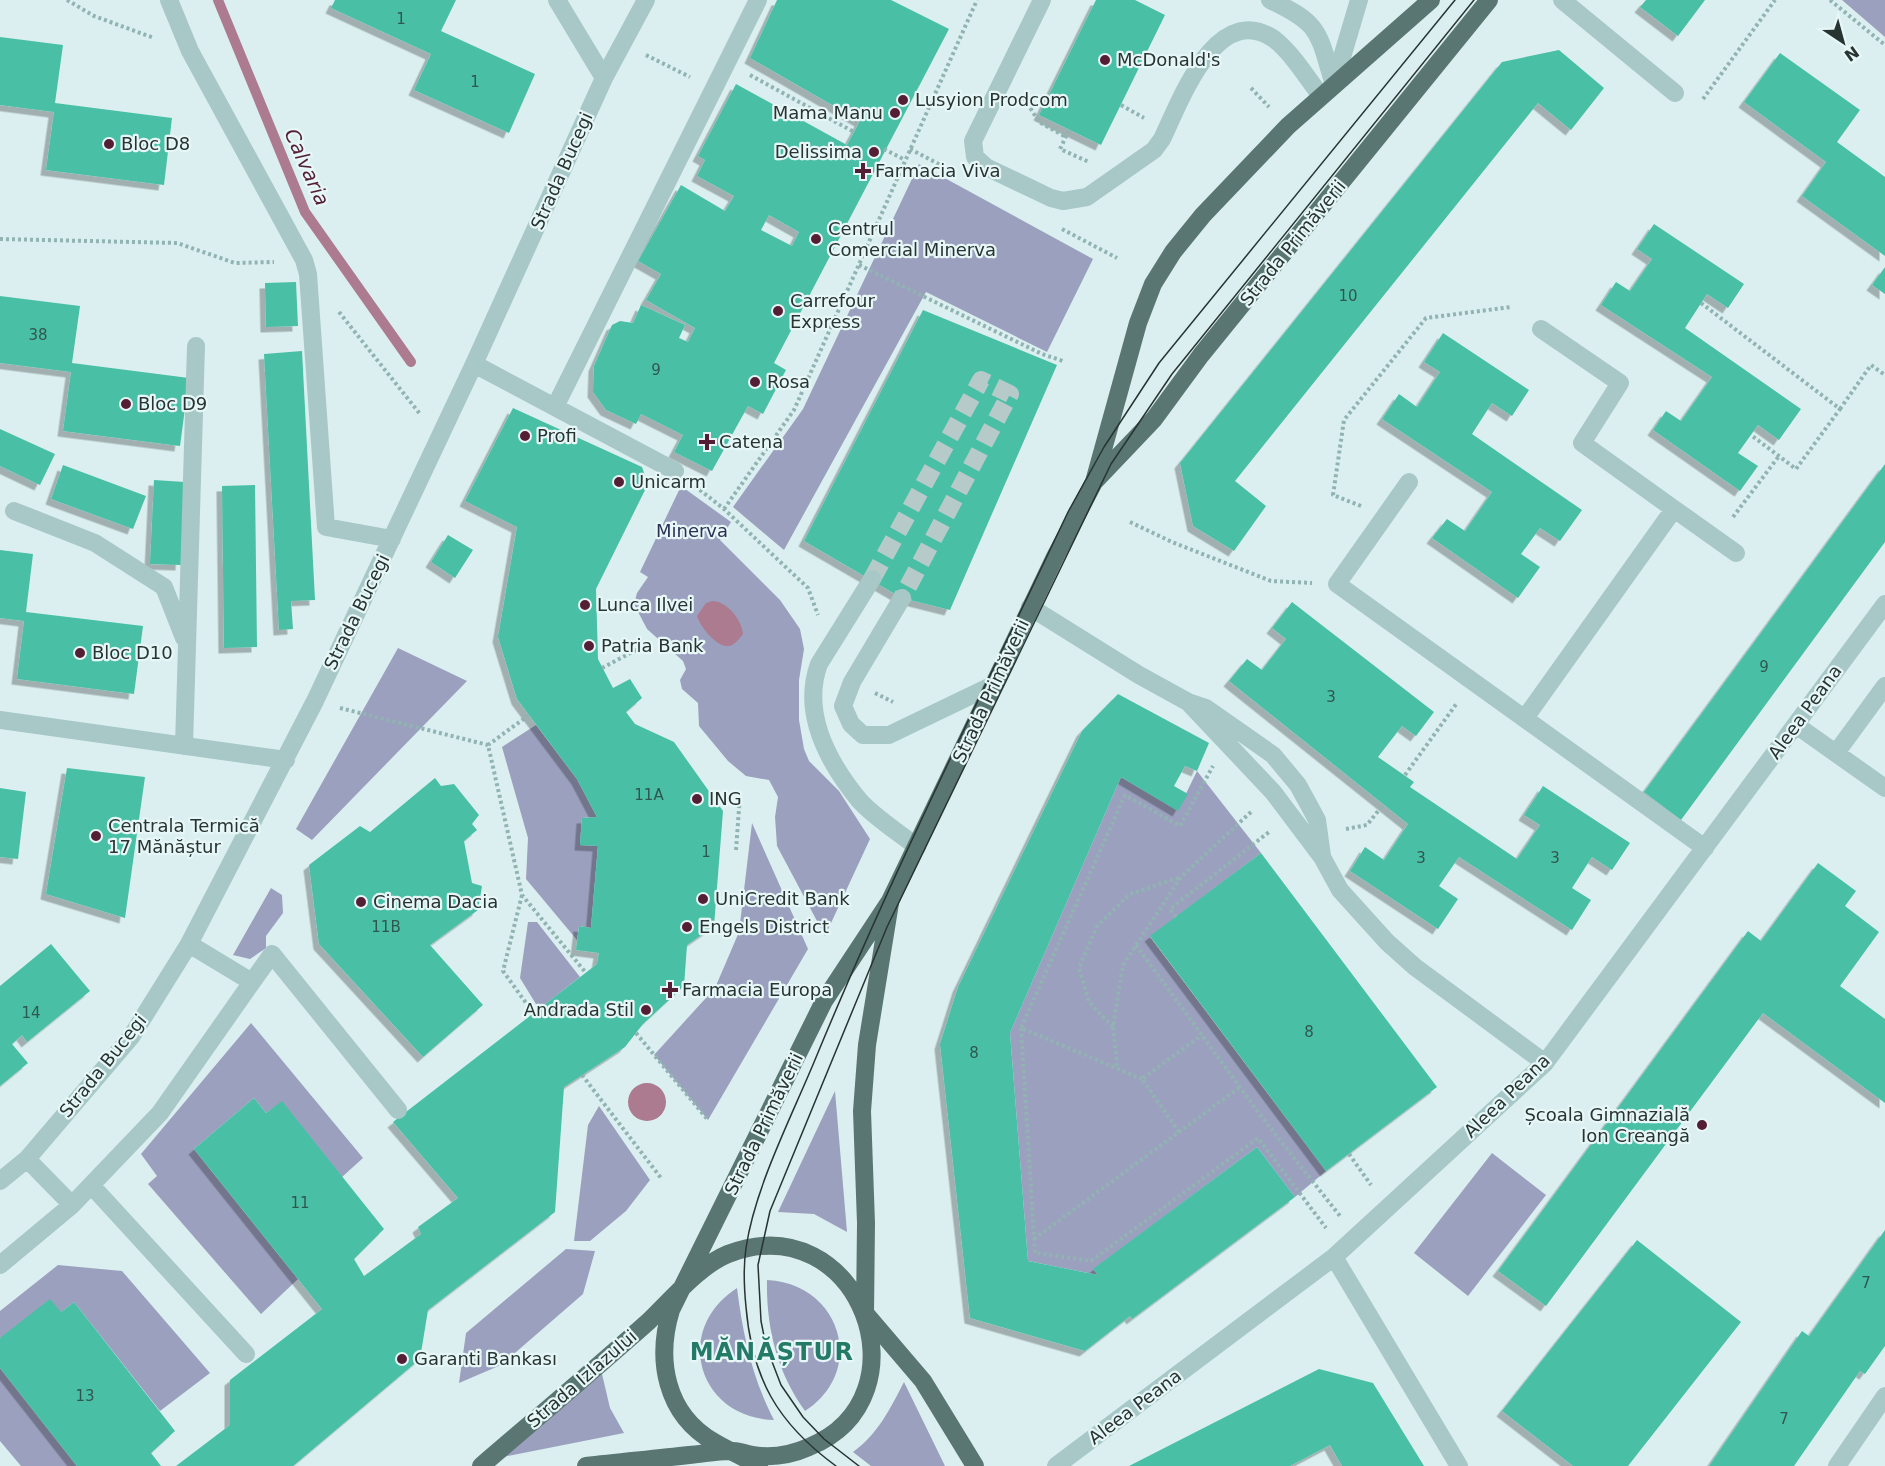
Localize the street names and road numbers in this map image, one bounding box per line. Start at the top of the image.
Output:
street label: Strada Bucegi [526,109,597,233]
street label: Strada Primăverii [1235,176,1350,310]
street label: Strada Bucegi [319,550,394,673]
street label: Strada Primăverii [948,616,1033,766]
street label: Aleea Peana [1763,661,1846,763]
street label: Strada Bucegi [55,1010,150,1121]
street label: Strada Primăverii [720,1049,807,1198]
street label: Aleea Peana [1459,1050,1554,1142]
street label: Strada Izlazului [523,1325,641,1432]
street label: Aleea Peana [1084,1365,1185,1448]

